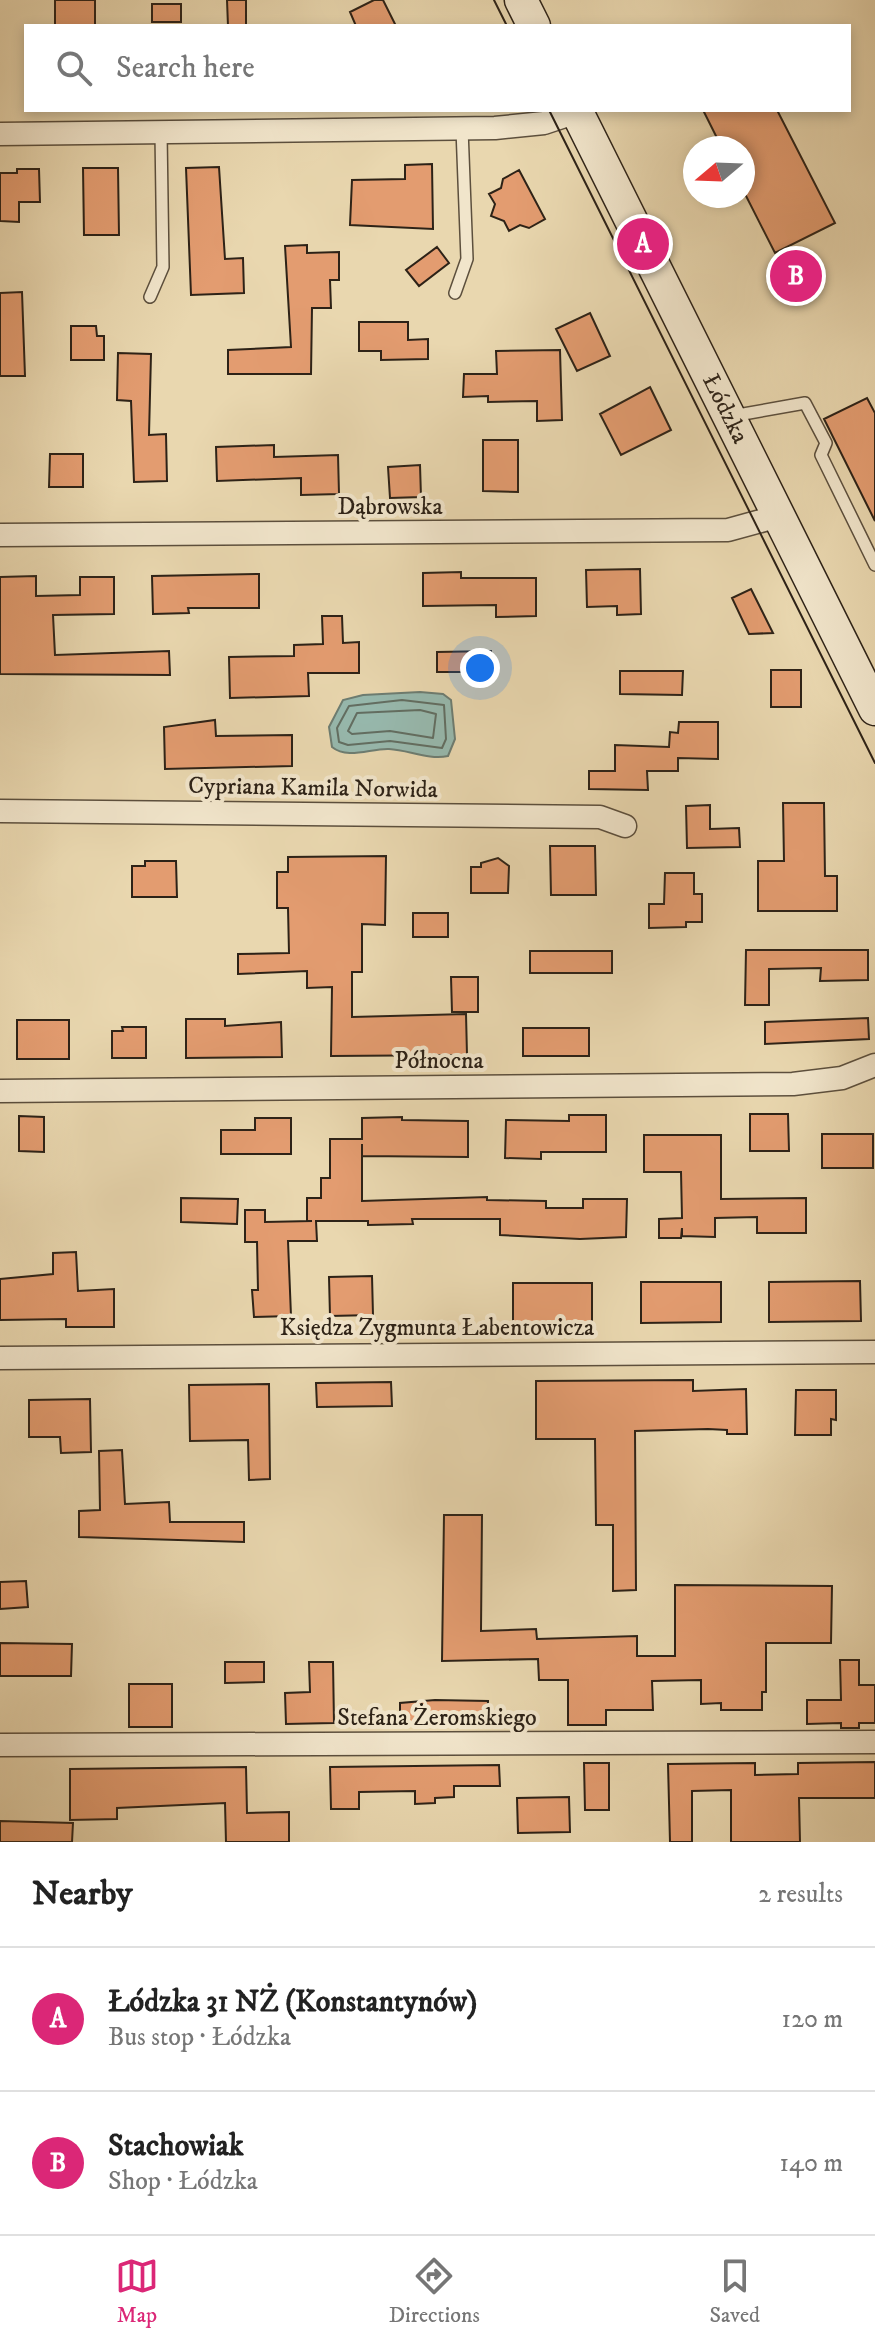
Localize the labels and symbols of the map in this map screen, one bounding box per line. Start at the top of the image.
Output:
north arrow [683,136,755,208]
pin: A [617,214,669,274]
pin: B [770,246,822,306]
street label: Łódzka [695,369,755,449]
street label: Dąbrowska [337,492,443,522]
your location [460,648,500,688]
street label: Cypriana Kamila Norwida [188,771,439,805]
street label: Północna [394,1046,485,1076]
street label: Księdza Zygmunta Łabentowicza [280,1313,595,1343]
street label: Stefana Żeromskiego [337,1702,537,1733]

